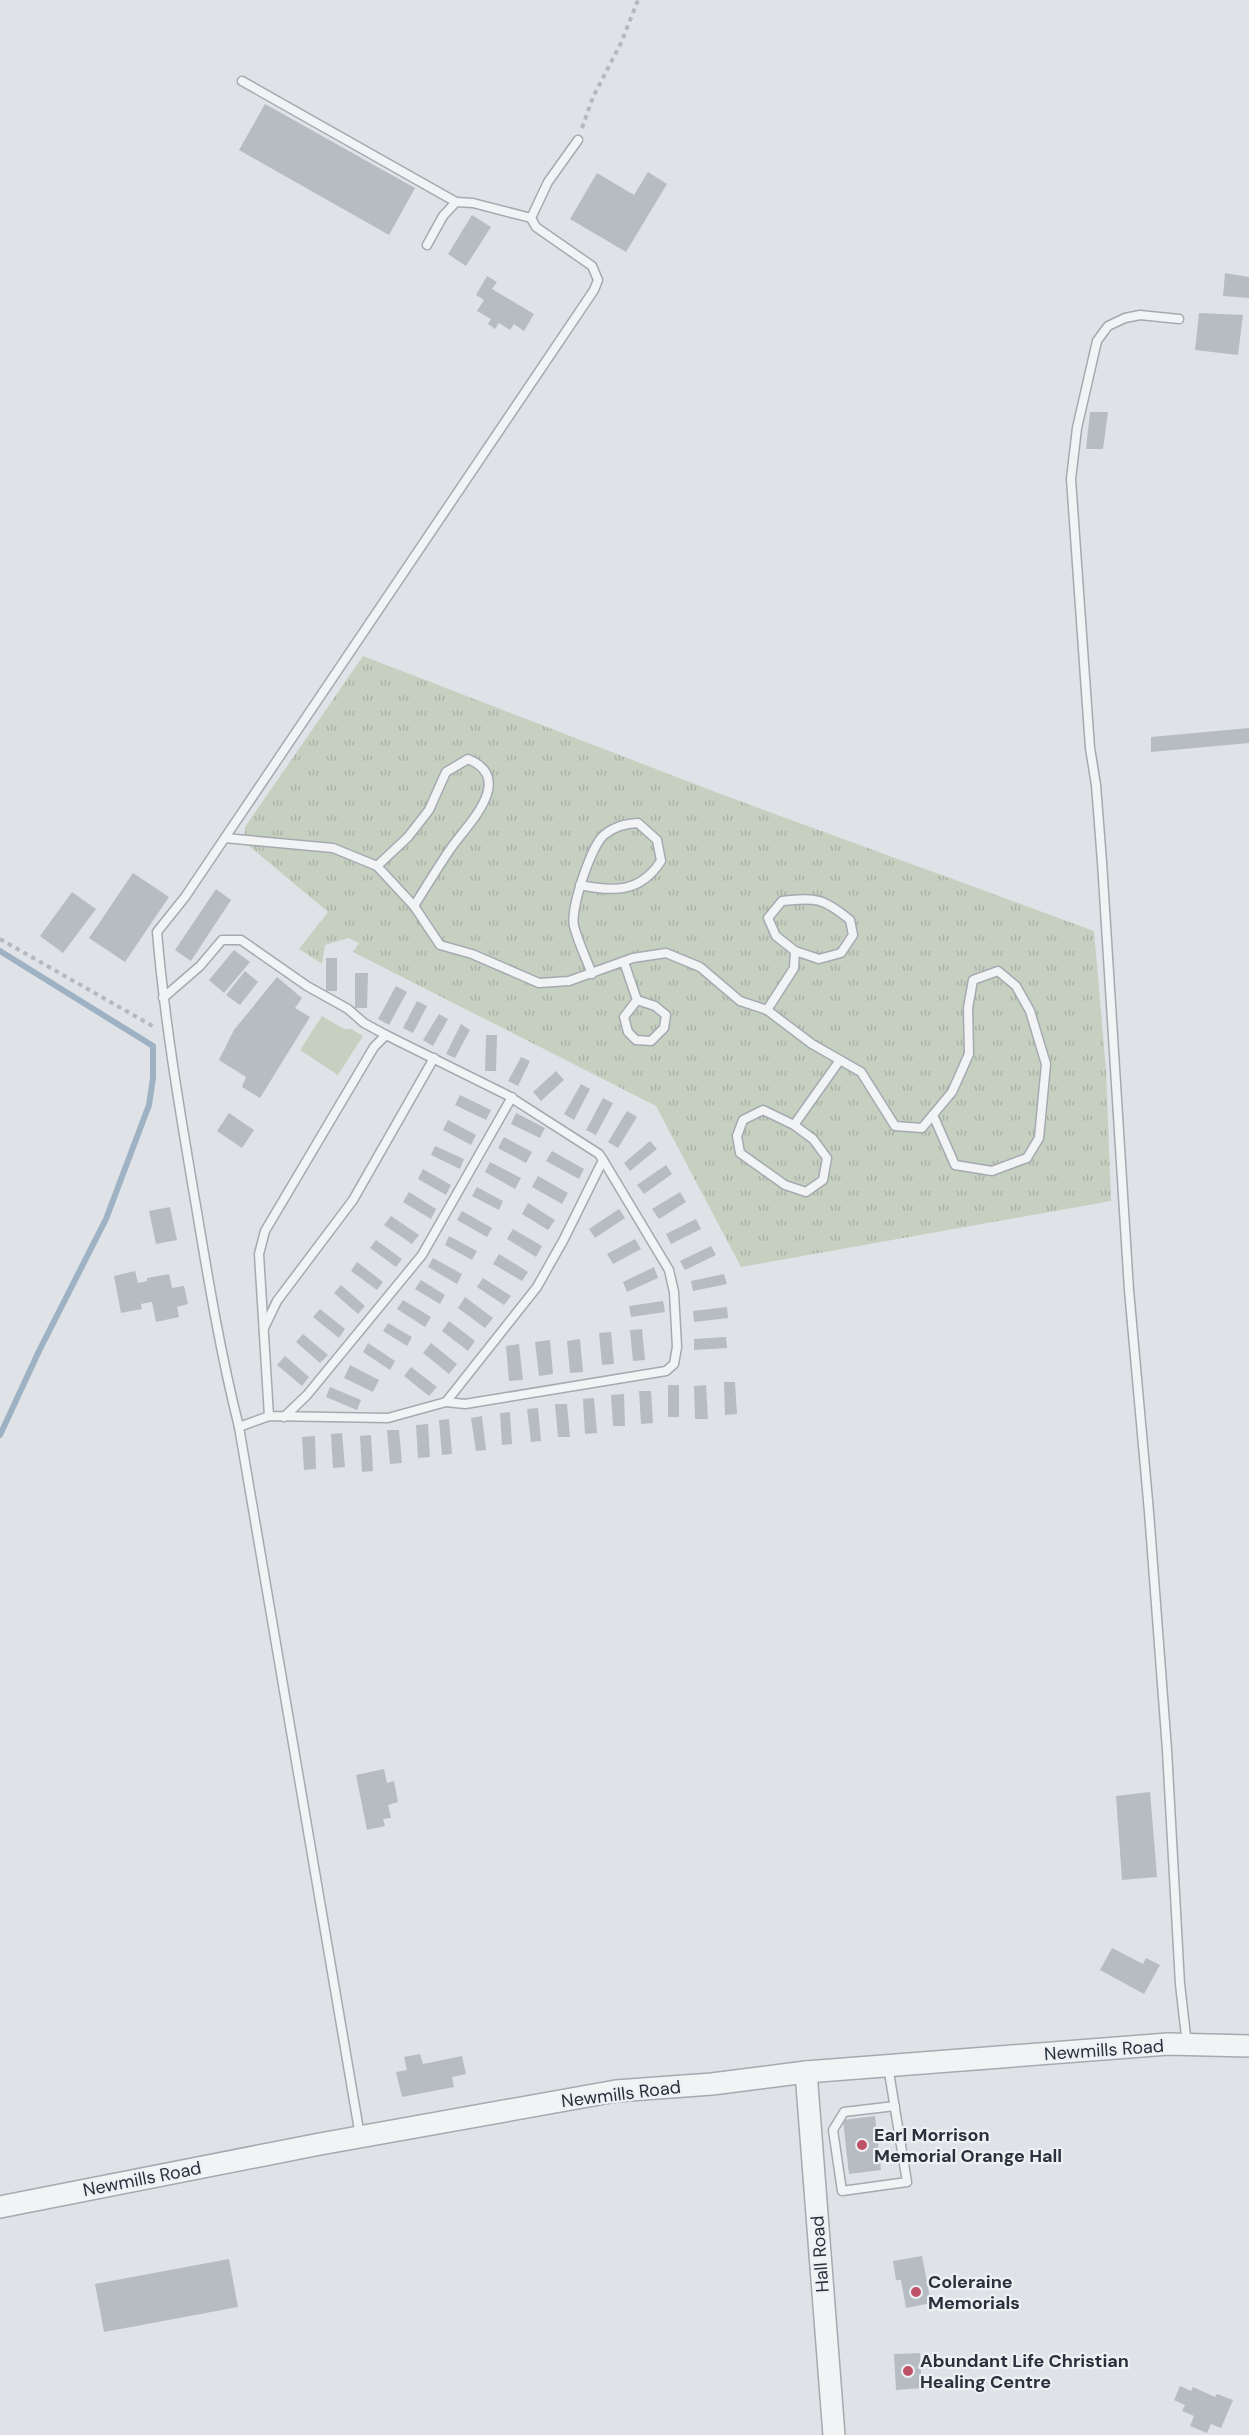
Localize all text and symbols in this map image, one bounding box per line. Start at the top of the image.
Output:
street label: Newmills Road [1043,2034,1165,2066]
street label: Newmills Road [560,2075,682,2113]
place label: Earl Morrison Memorial Orange Hall [874,2123,1062,2168]
marker: Earl Morrison Memorial Orange Hall [855,2138,869,2152]
street label: Newmills Road [81,2156,203,2202]
street label: Hall Road [805,2215,835,2293]
place label: Coleraine Memorials [928,2270,1020,2315]
marker: Coleraine Memorials [909,2285,923,2299]
place label: Abundant Life Christian Healing Centre [920,2349,1129,2394]
marker: Abundant Life Christian Healing Centre [901,2364,915,2378]

